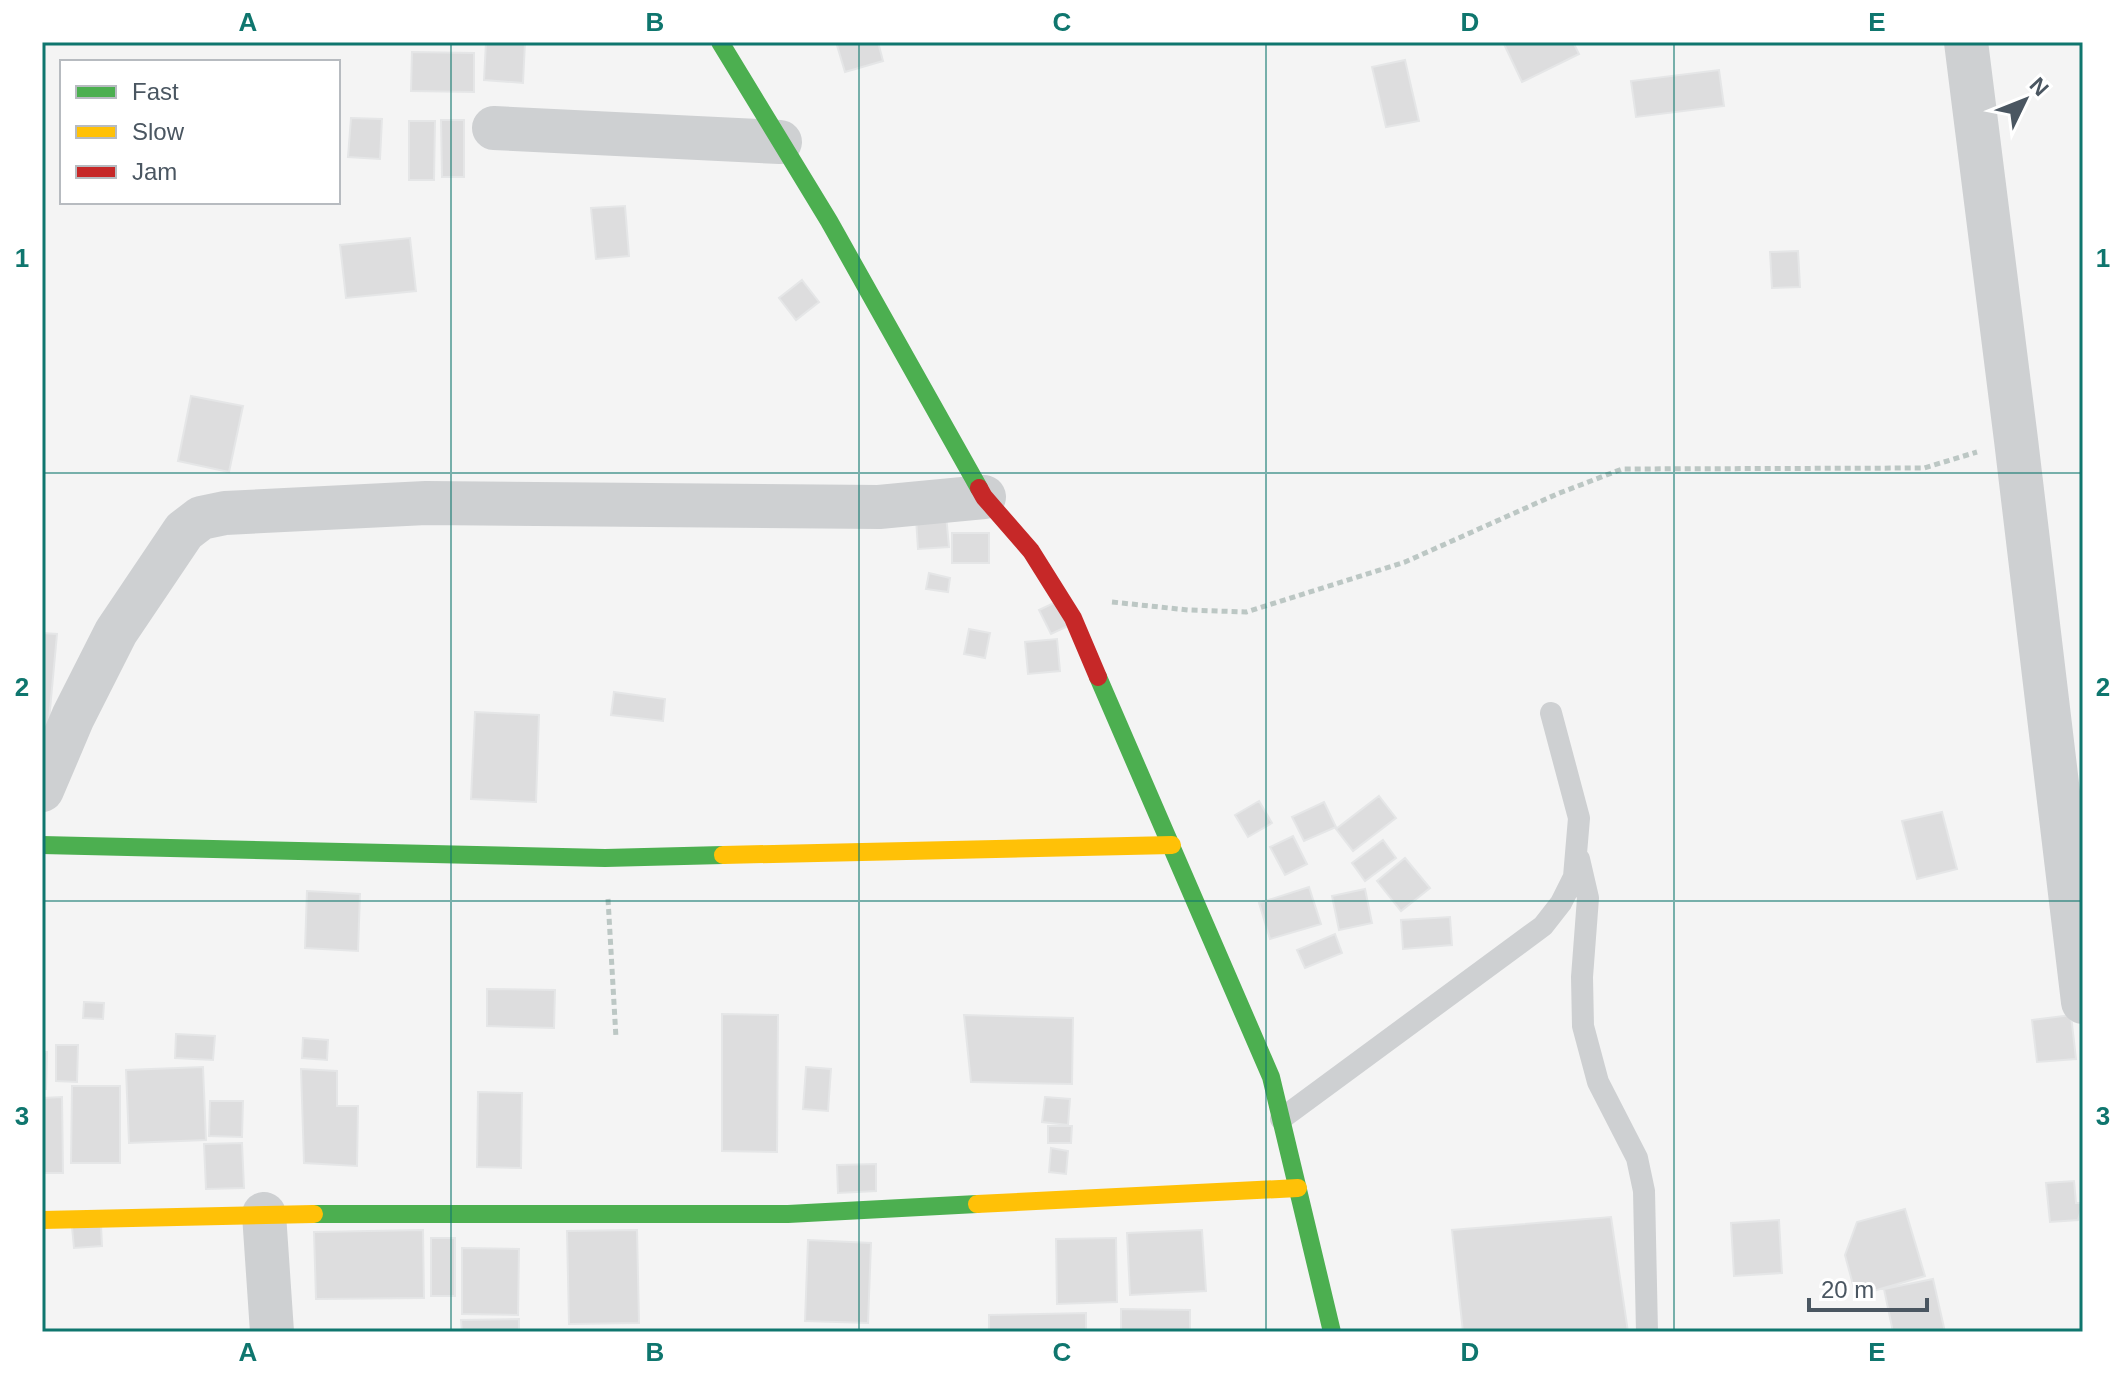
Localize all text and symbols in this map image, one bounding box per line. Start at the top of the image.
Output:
text: A [239,7,258,37]
text: B [646,7,664,37]
text: C [1053,7,1072,37]
text: D [1461,7,1479,37]
text: E [1868,7,1886,37]
legend [60,60,340,204]
north arrow [1985,60,2065,140]
text: N [2025,72,2054,101]
text: Fast [132,78,179,105]
text: Slow [132,118,185,145]
text: Jam [132,158,177,185]
text: 1 [15,243,29,273]
text: 1 [2096,243,2110,273]
text: 2 [15,672,29,702]
text: 2 [2096,672,2110,702]
text: 3 [15,1101,29,1131]
text: 3 [2096,1101,2110,1131]
scale bar [1809,1262,1927,1312]
text: 20 m [1821,1276,1874,1303]
text: A [239,1337,258,1367]
text: B [646,1337,664,1367]
text: C [1053,1337,1072,1367]
text: D [1461,1337,1479,1367]
text: E [1868,1337,1886,1367]

